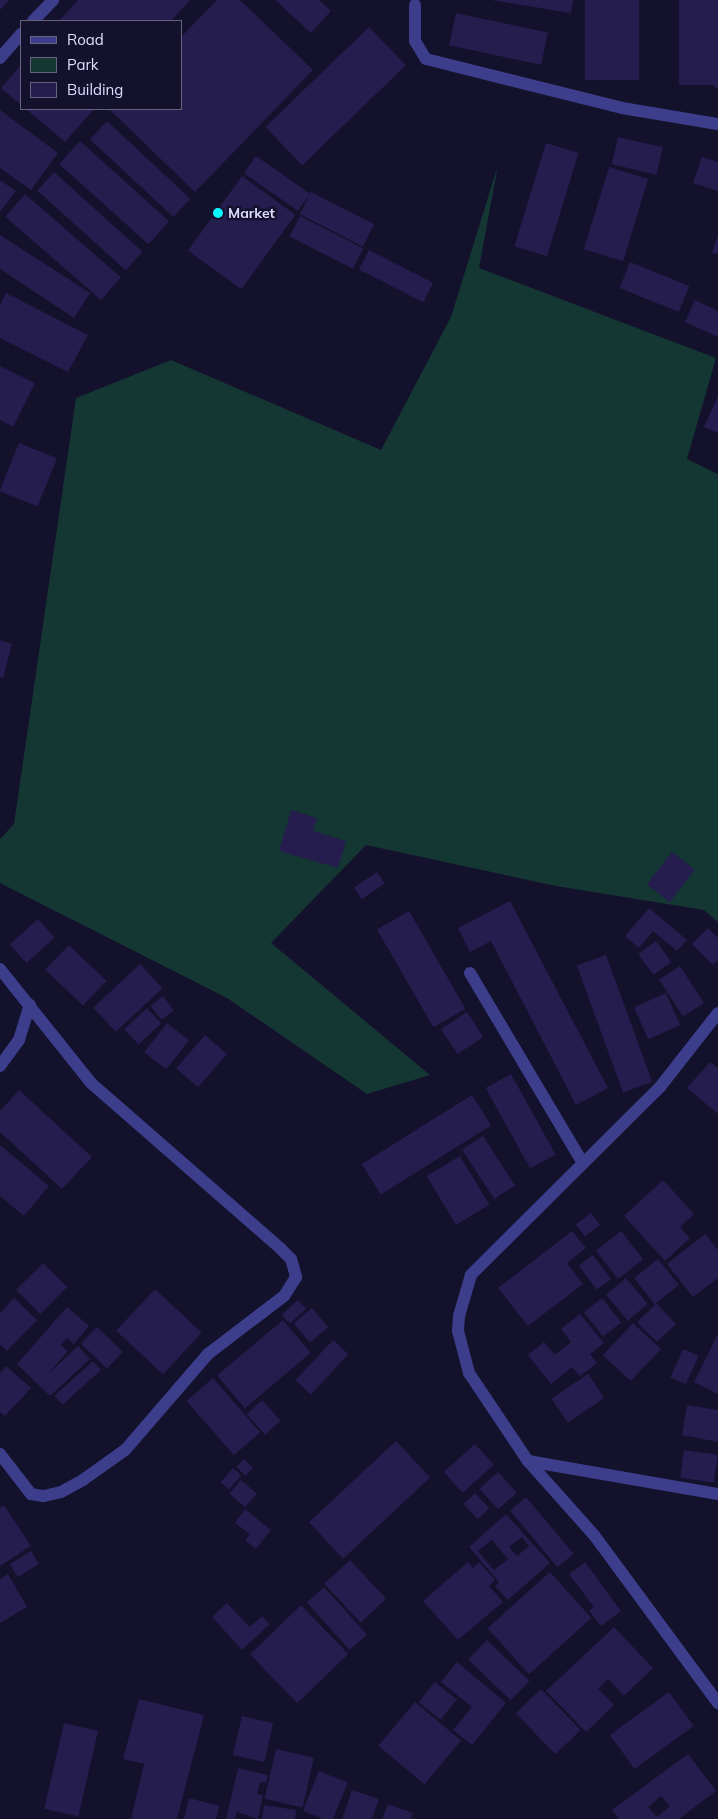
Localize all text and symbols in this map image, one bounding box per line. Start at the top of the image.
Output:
legend [20,20,182,110]
text: Road [67,30,104,49]
text: Park [67,55,99,74]
text: Building [67,80,123,99]
place label: Market [228,205,275,221]
marker: Market [212,207,224,219]

